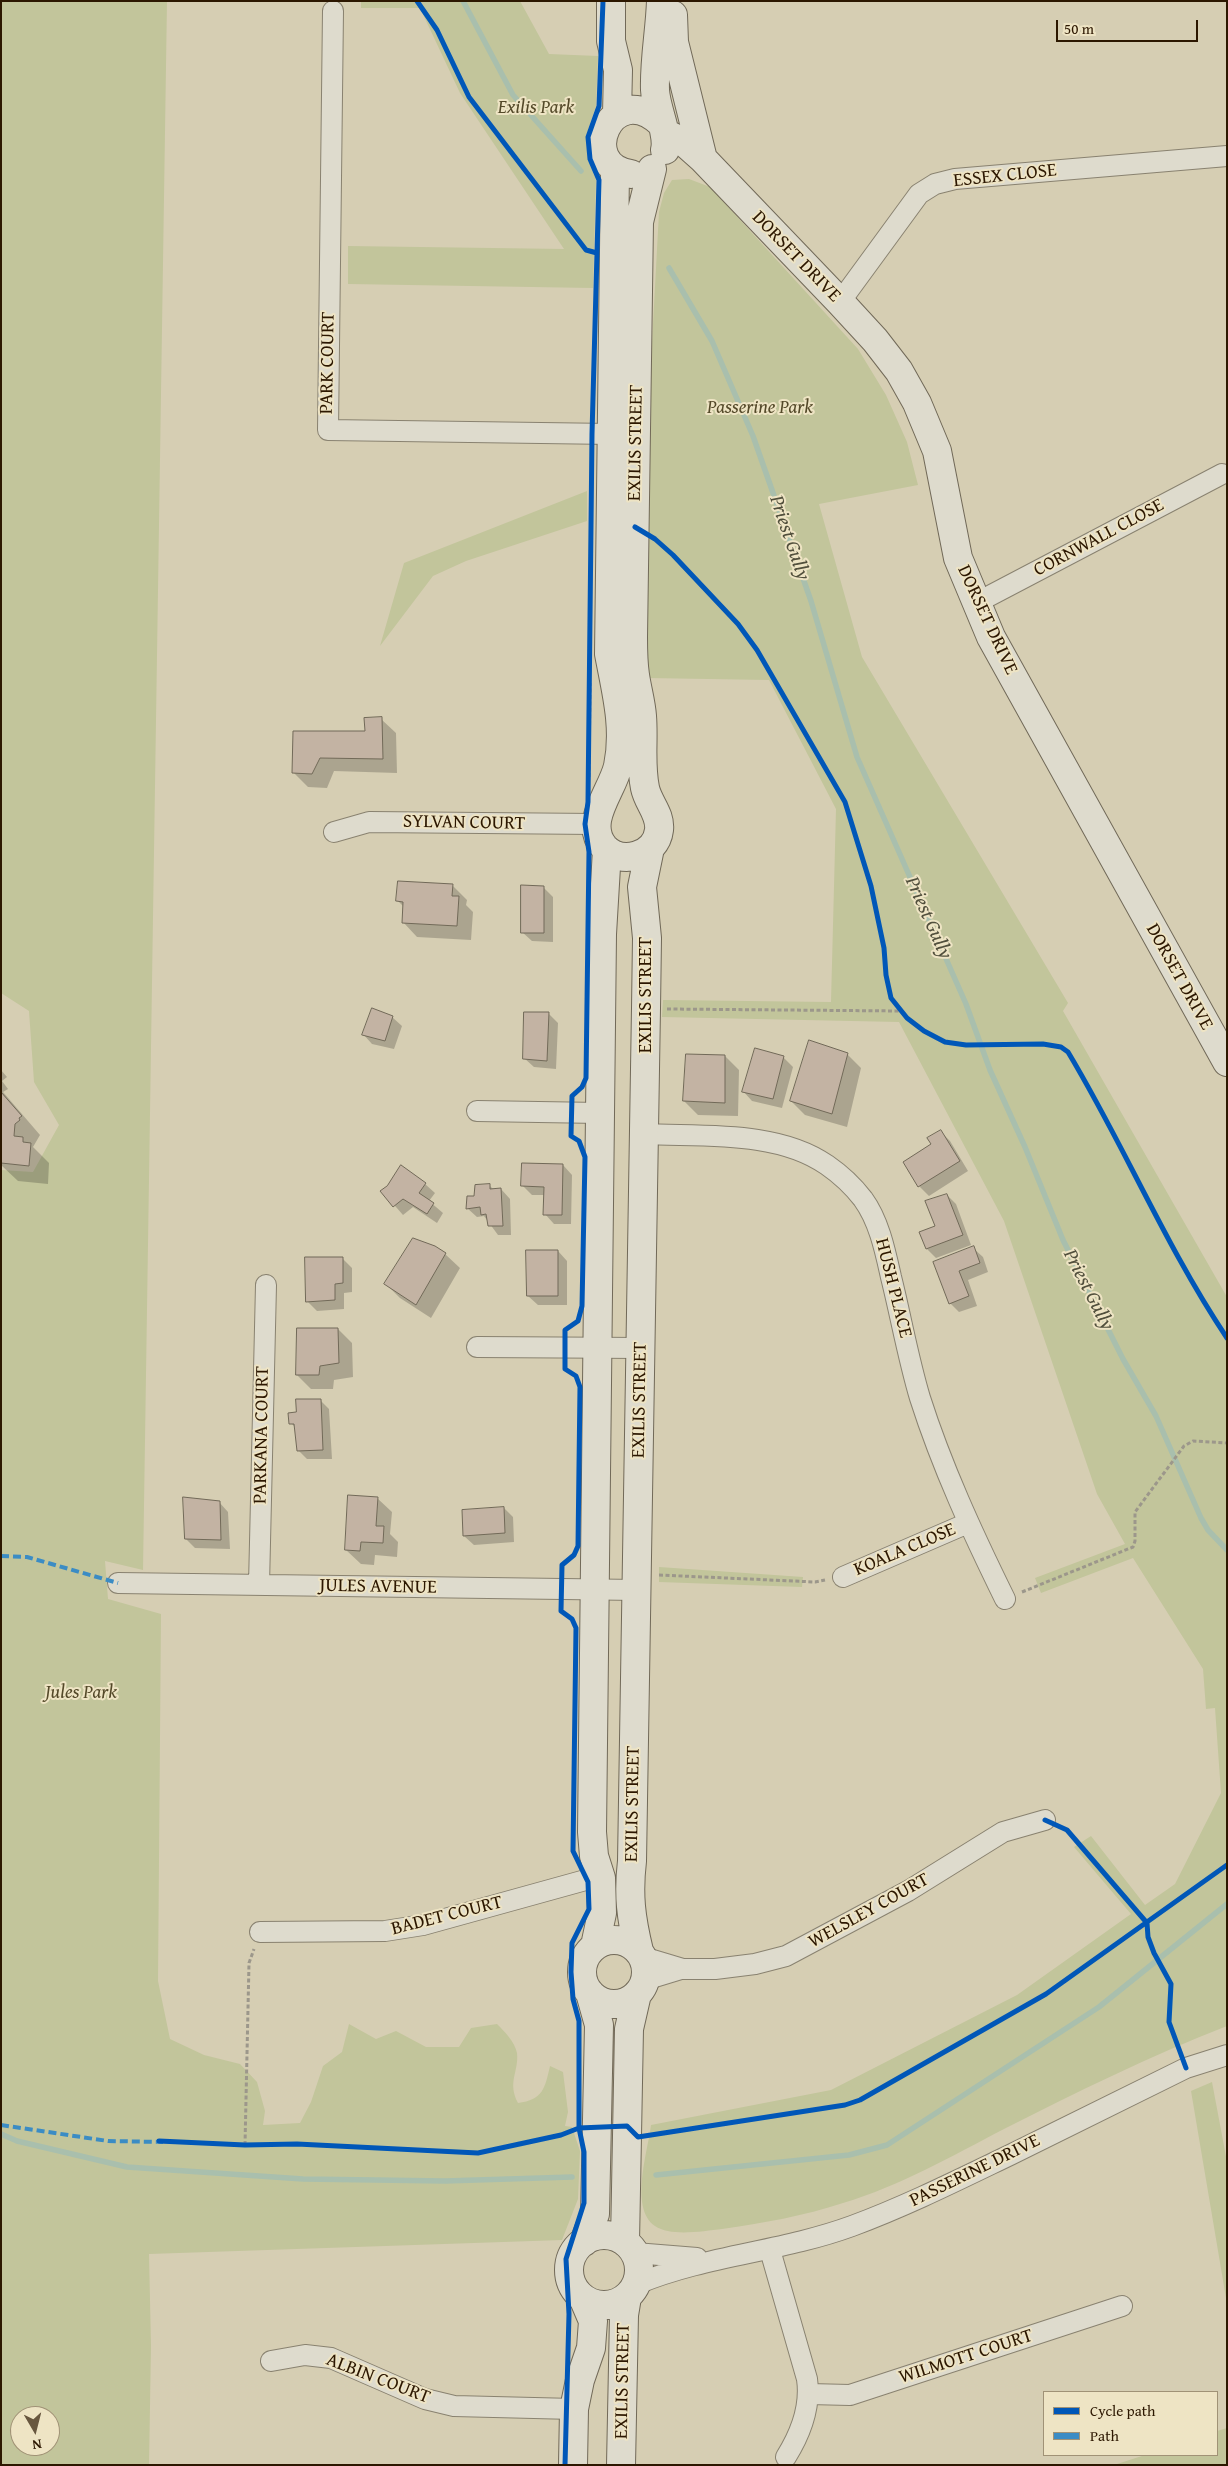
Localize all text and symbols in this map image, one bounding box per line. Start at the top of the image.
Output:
scale bar [1058,10,1200,42]
text: 50 m [1064,18,1094,39]
park label: Exilis Park [498,97,574,119]
street label: ESSEX CLOSE [952,159,1058,193]
street label: DORSET DRIVE [747,207,845,307]
street label: PARK COURT [316,312,340,414]
street label: EXILIS STREET [624,385,648,501]
park label: Passerine Park [707,397,813,419]
water label: Priest Gully [763,493,815,583]
street label: CORNWALL CLOSE [1030,494,1168,582]
street label: DORSET DRIVE [952,562,1022,678]
street label: SYLVAN COURT [403,811,525,835]
water label: Priest Gully [899,873,957,963]
street label: DORSET DRIVE [1140,920,1218,1034]
street label: EXILIS STREET [635,937,657,1053]
street label: HUSH PLACE [870,1236,916,1340]
water label: Priest Gully [1057,1245,1119,1335]
street label: EXILIS STREET [628,1342,652,1458]
street label: PARKANA COURT [249,1366,275,1504]
street label: KOALA CLOSE [851,1518,959,1582]
street label: JULES AVENUE [319,1575,437,1599]
park label: Jules Park [45,1682,117,1704]
street label: EXILIS STREET [621,1746,645,1862]
street label: WELSLEY COURT [805,1868,933,1954]
street label: BADET COURT [389,1891,505,1941]
street label: PASSERINE DRIVE [906,2130,1044,2212]
street label: EXILIS STREET [611,2323,635,2439]
street label: WILMOTT COURT [896,2325,1036,2389]
street label: ALBIN COURT [323,2349,433,2409]
legend [1043,2391,1218,2456]
text: Cycle path [1090,2400,1156,2421]
north arrow [10,2406,60,2456]
text: Path [1090,2425,1119,2446]
text: N [31,2434,43,2455]

